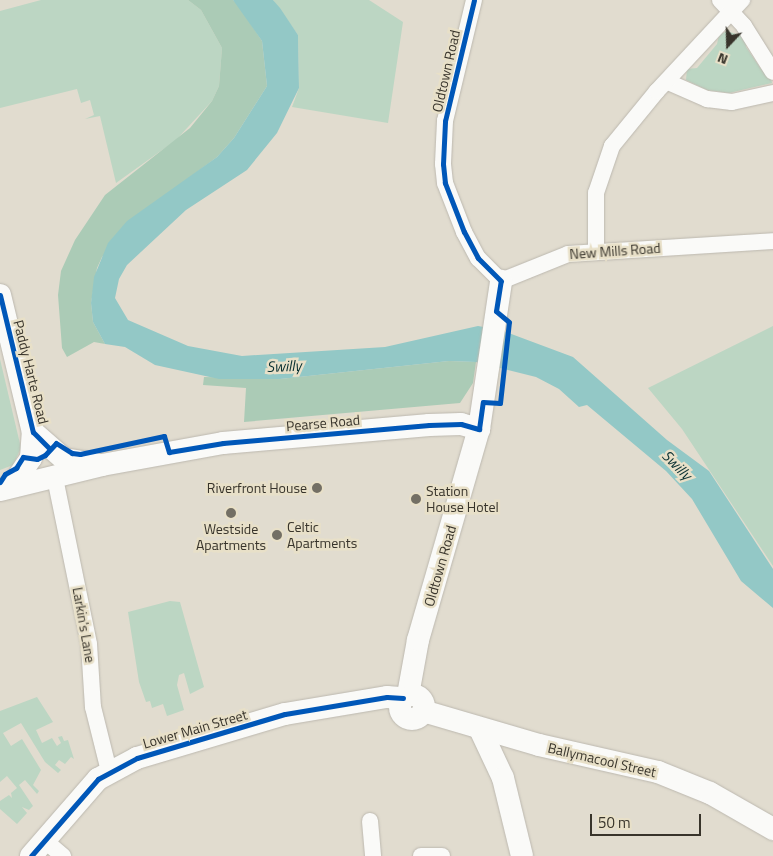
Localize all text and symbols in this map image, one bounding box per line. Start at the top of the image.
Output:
north arrow [703,20,753,70]
street label: Oldtown Road [428,28,464,114]
text: N [714,48,731,71]
street label: New Mills Road [569,239,661,263]
street label: Paddy Harte Road [10,318,52,426]
water label: Swilly [266,356,302,376]
street label: Pearse Road [285,411,361,435]
water label: Swilly [658,446,696,484]
place label: Riverfront House [207,480,307,496]
marker: Riverfront House [311,482,323,494]
place label: Station House Hotel [426,483,499,516]
marker: Station House Hotel [410,493,422,505]
marker: Westside Apartments [225,507,237,519]
place label: Celtic Apartments [287,519,357,552]
place label: Westside Apartments [196,521,266,554]
street label: Oldtown Road [420,523,460,609]
marker: Celtic Apartments [271,529,283,541]
street label: Larkin's Lane [69,586,99,664]
street label: Lower Main Street [141,706,249,752]
street label: Ballymacool Street [546,739,658,781]
scale bar [593,804,704,836]
text: 50 m [598,811,631,834]

